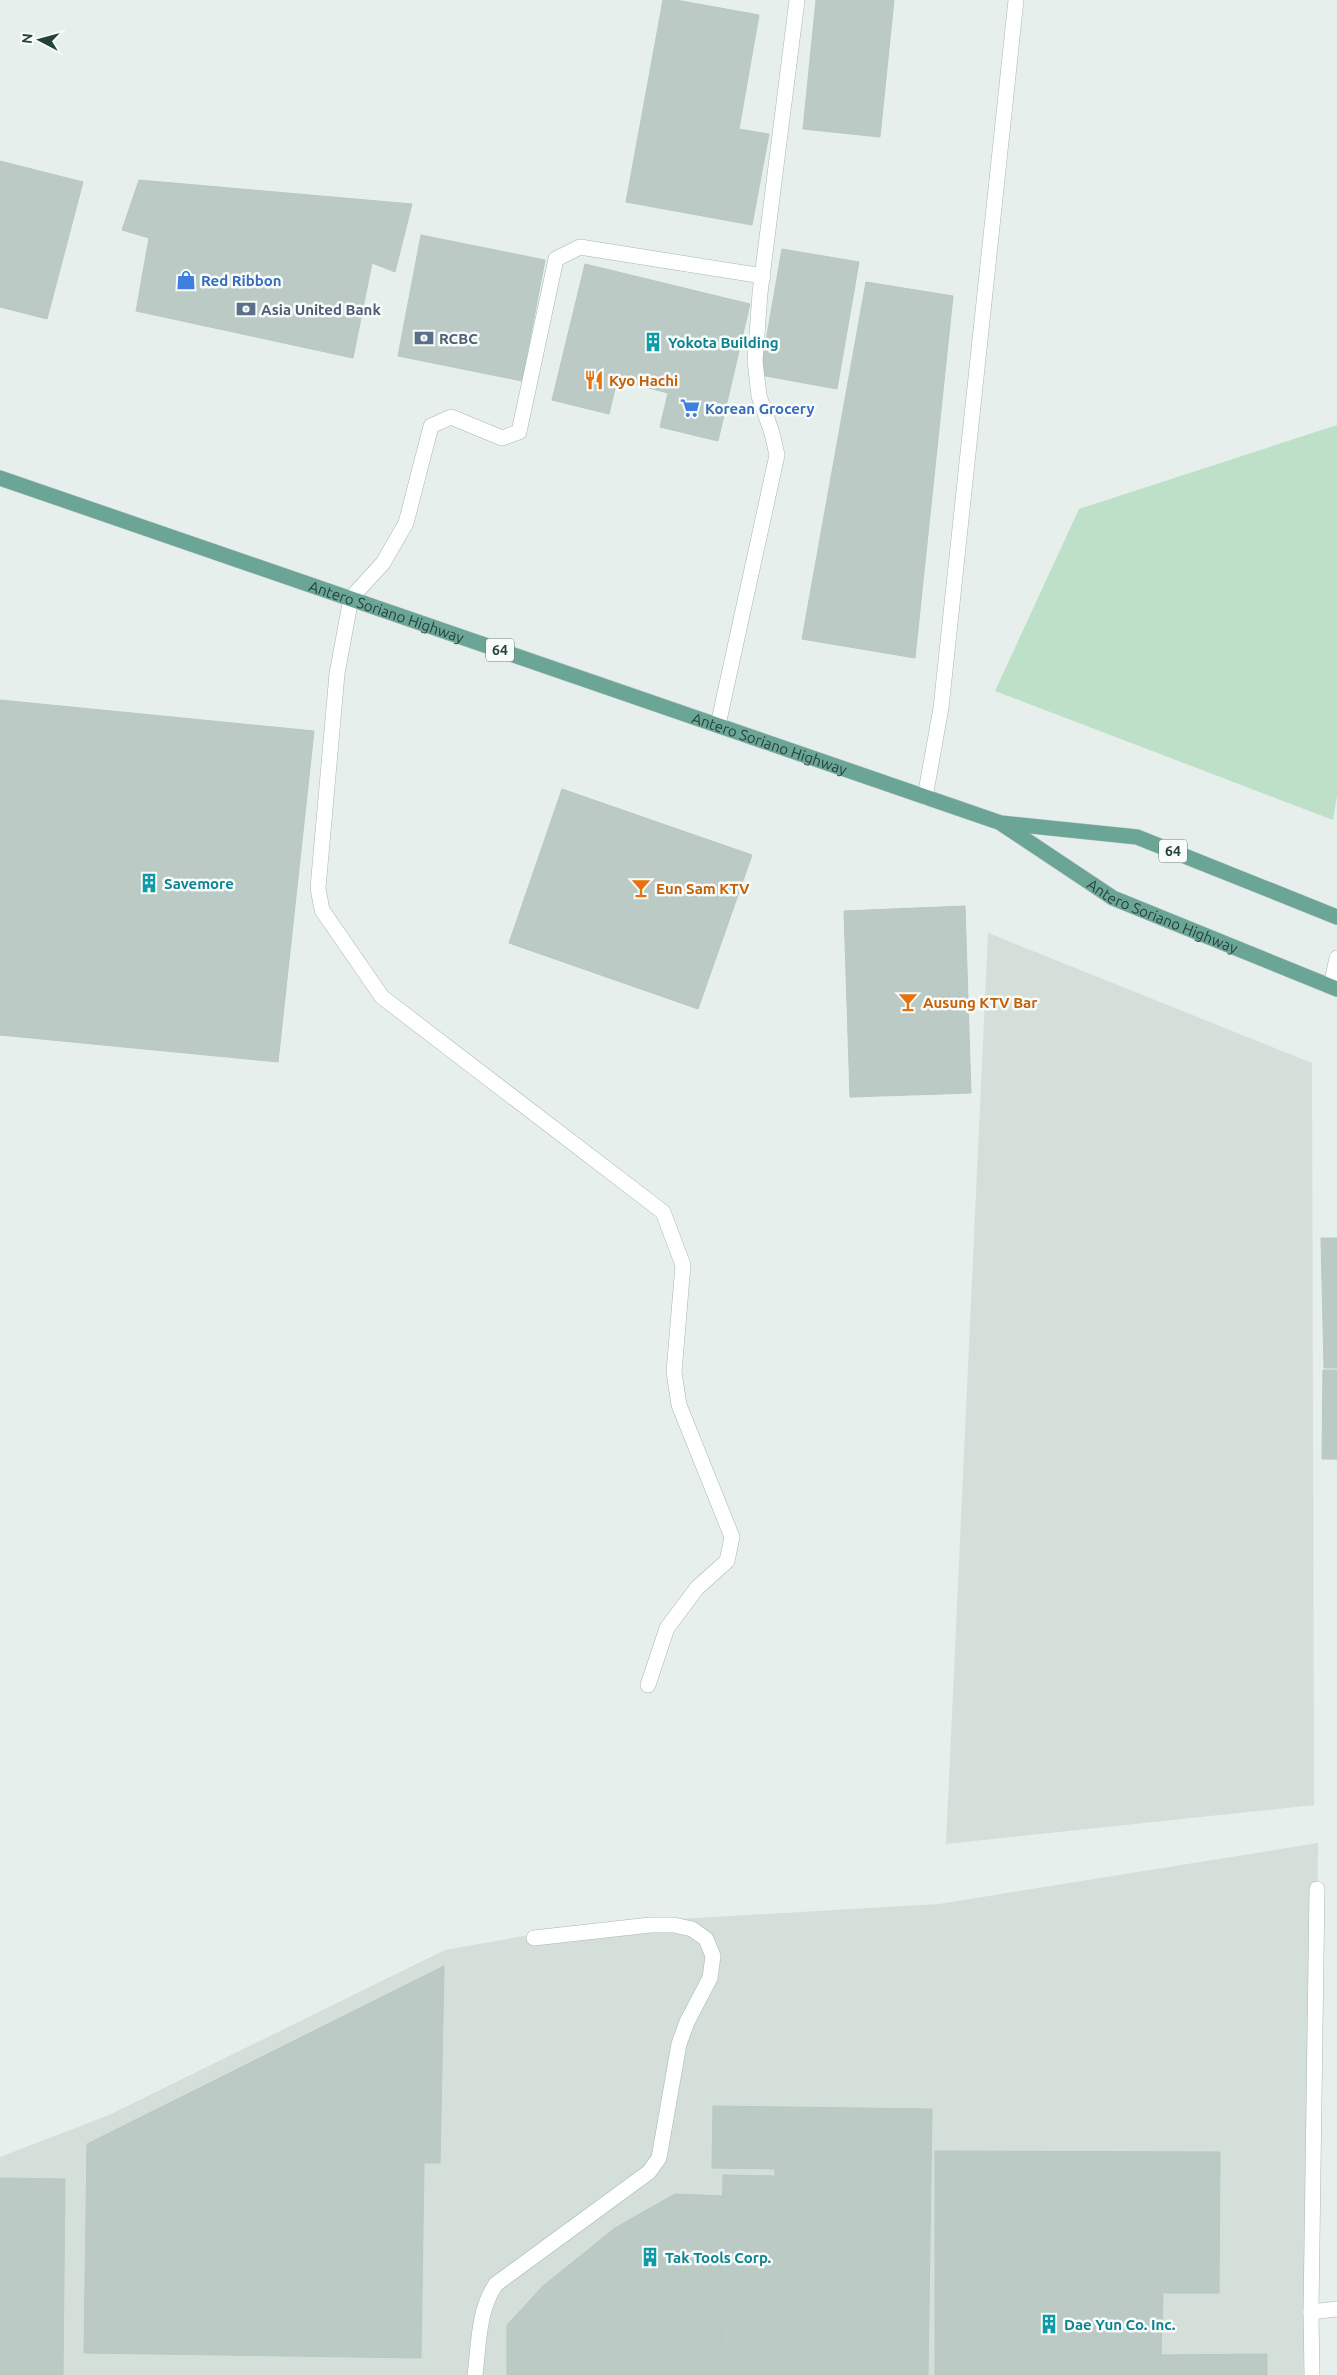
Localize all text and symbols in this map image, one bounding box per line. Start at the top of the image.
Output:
north arrow [15,15,65,65]
text: N [19,33,36,45]
shop icon: Red Ribbon [175,269,197,291]
place label: Red Ribbon [201,272,282,289]
bank icon: Asia United Bank [235,298,257,320]
place label: Asia United Bank [261,301,381,318]
bank icon: RCBC [413,327,435,349]
place label: RCBC [439,330,478,347]
building icon: Yokota Building [642,331,664,353]
place label: Yokota Building [668,334,779,351]
restaurant icon: Kyo Hachi [583,369,605,391]
place label: Kyo Hachi [609,372,678,389]
supermarket icon: Korean Grocery [679,397,701,419]
place label: Korean Grocery [705,400,814,417]
street label: Antero Soriano Highway [307,577,466,646]
road number: 64 [486,638,514,662]
street label: Antero Soriano Highway [690,709,849,778]
road number: 64 [1159,839,1187,862]
building icon: Savemore [138,872,160,894]
place label: Savemore [164,875,234,892]
street label: Antero Soriano Highway [1084,875,1240,956]
bar icon: Eun Sam KTV [630,877,652,899]
place label: Eun Sam KTV [656,880,750,897]
bar icon: Ausung KTV Bar [897,991,919,1013]
place label: Ausung KTV Bar [923,994,1038,1011]
building icon: Tak Tools Corp. [639,2246,661,2268]
place label: Tak Tools Corp. [665,2249,772,2266]
building icon: Dae Yun Co. Inc. [1038,2313,1060,2335]
place label: Dae Yun Co. Inc. [1064,2316,1176,2333]

